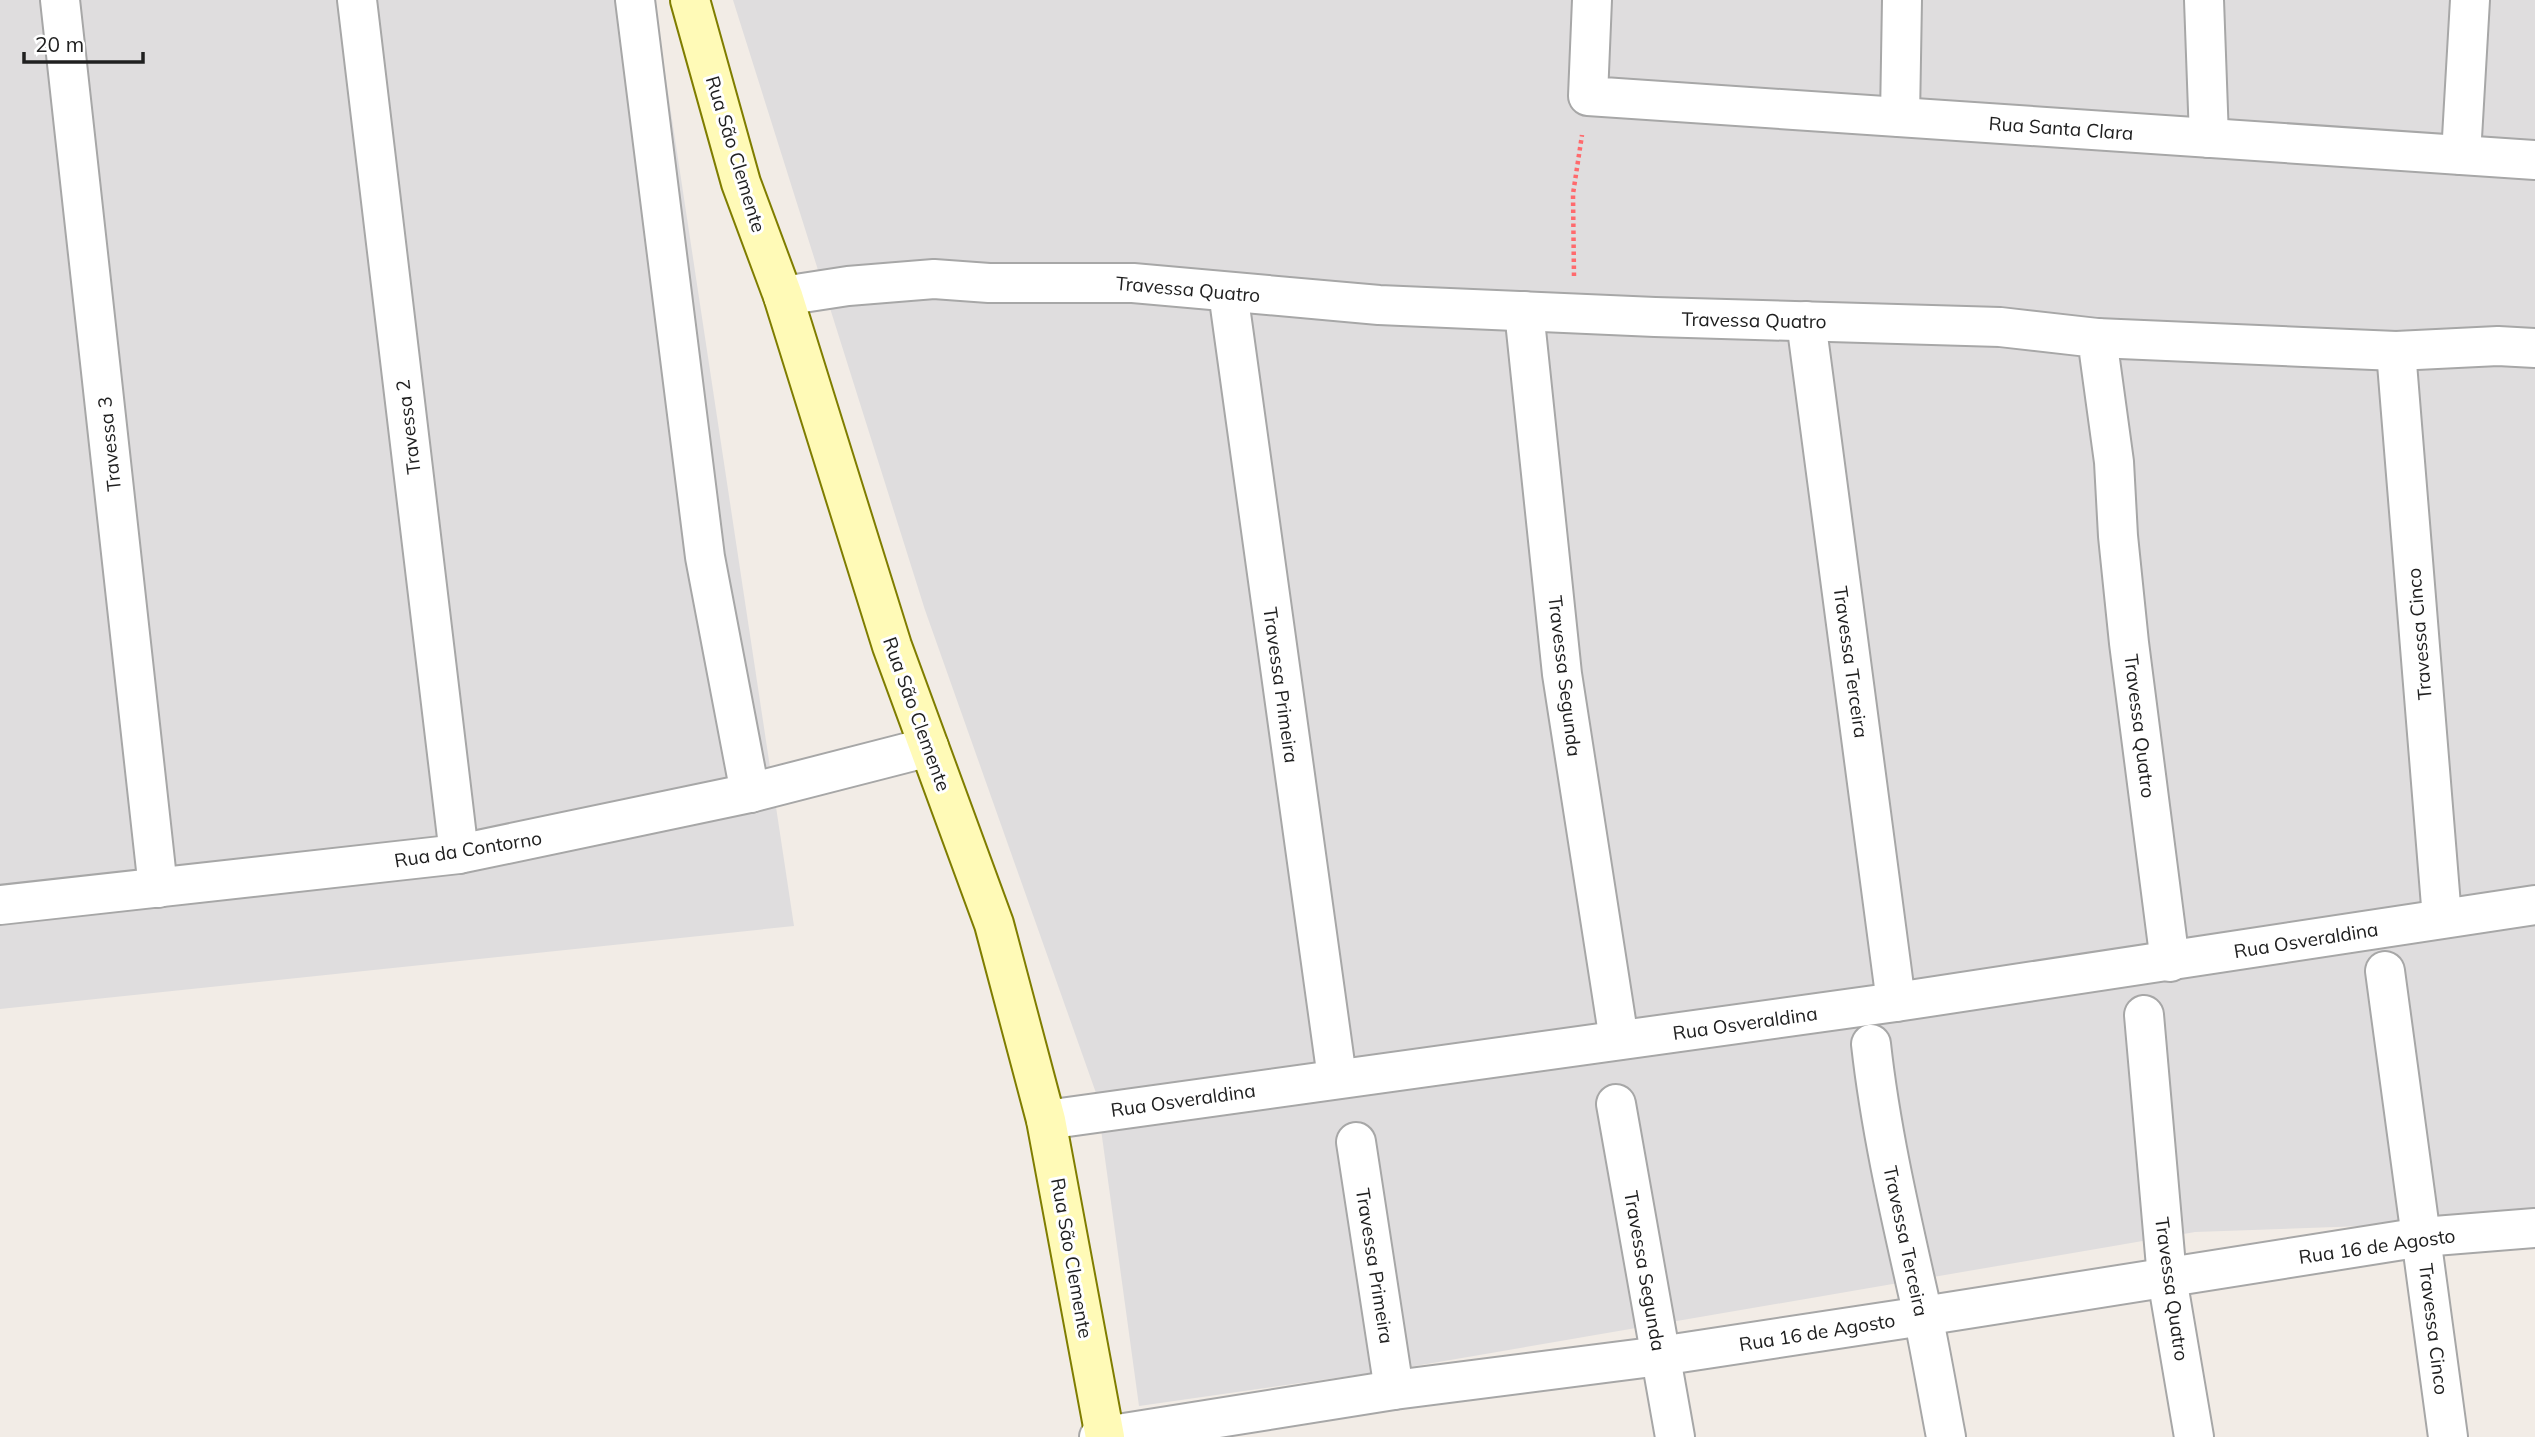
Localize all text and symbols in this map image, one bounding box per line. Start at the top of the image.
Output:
scale bar [24,21,144,65]
text: 20 m [35,31,84,57]
street label: Rua São Clemente [701,73,771,235]
street label: Rua Santa Clara [1988,111,2134,145]
street label: Travessa Quatro [1115,271,1261,307]
street label: Travessa Quatro [1681,307,1827,333]
street label: Travessa 2 [390,378,426,476]
street label: Travessa 3 [92,395,126,493]
street label: Travessa Cinco [2401,567,2437,701]
street label: Travessa Terceira [1828,585,1874,739]
street label: Travessa Segunda [1543,594,1587,758]
street label: Travessa Primeira [1258,606,1304,764]
street label: Rua São Clemente [878,634,956,794]
street label: Travessa Quatro [2119,653,2161,799]
street label: Rua da Contorno [393,826,543,872]
street label: Rua Osveraldina [2232,917,2380,963]
street label: Rua Osveraldina [1671,1001,1819,1045]
street label: Rua Osveraldina [1109,1078,1257,1122]
street label: Travessa Terceira [1878,1164,1934,1318]
street label: Rua São Clemente [1046,1176,1098,1340]
street label: Travessa Primeira [1351,1187,1399,1345]
street label: Travessa Segunda [1619,1189,1671,1353]
street label: Travessa Quatro [2150,1216,2194,1362]
street label: Rua 16 de Agosto [2297,1223,2457,1269]
street label: Travessa Cinco [2414,1262,2454,1396]
street label: Rua 16 de Agosto [1737,1308,1897,1356]

